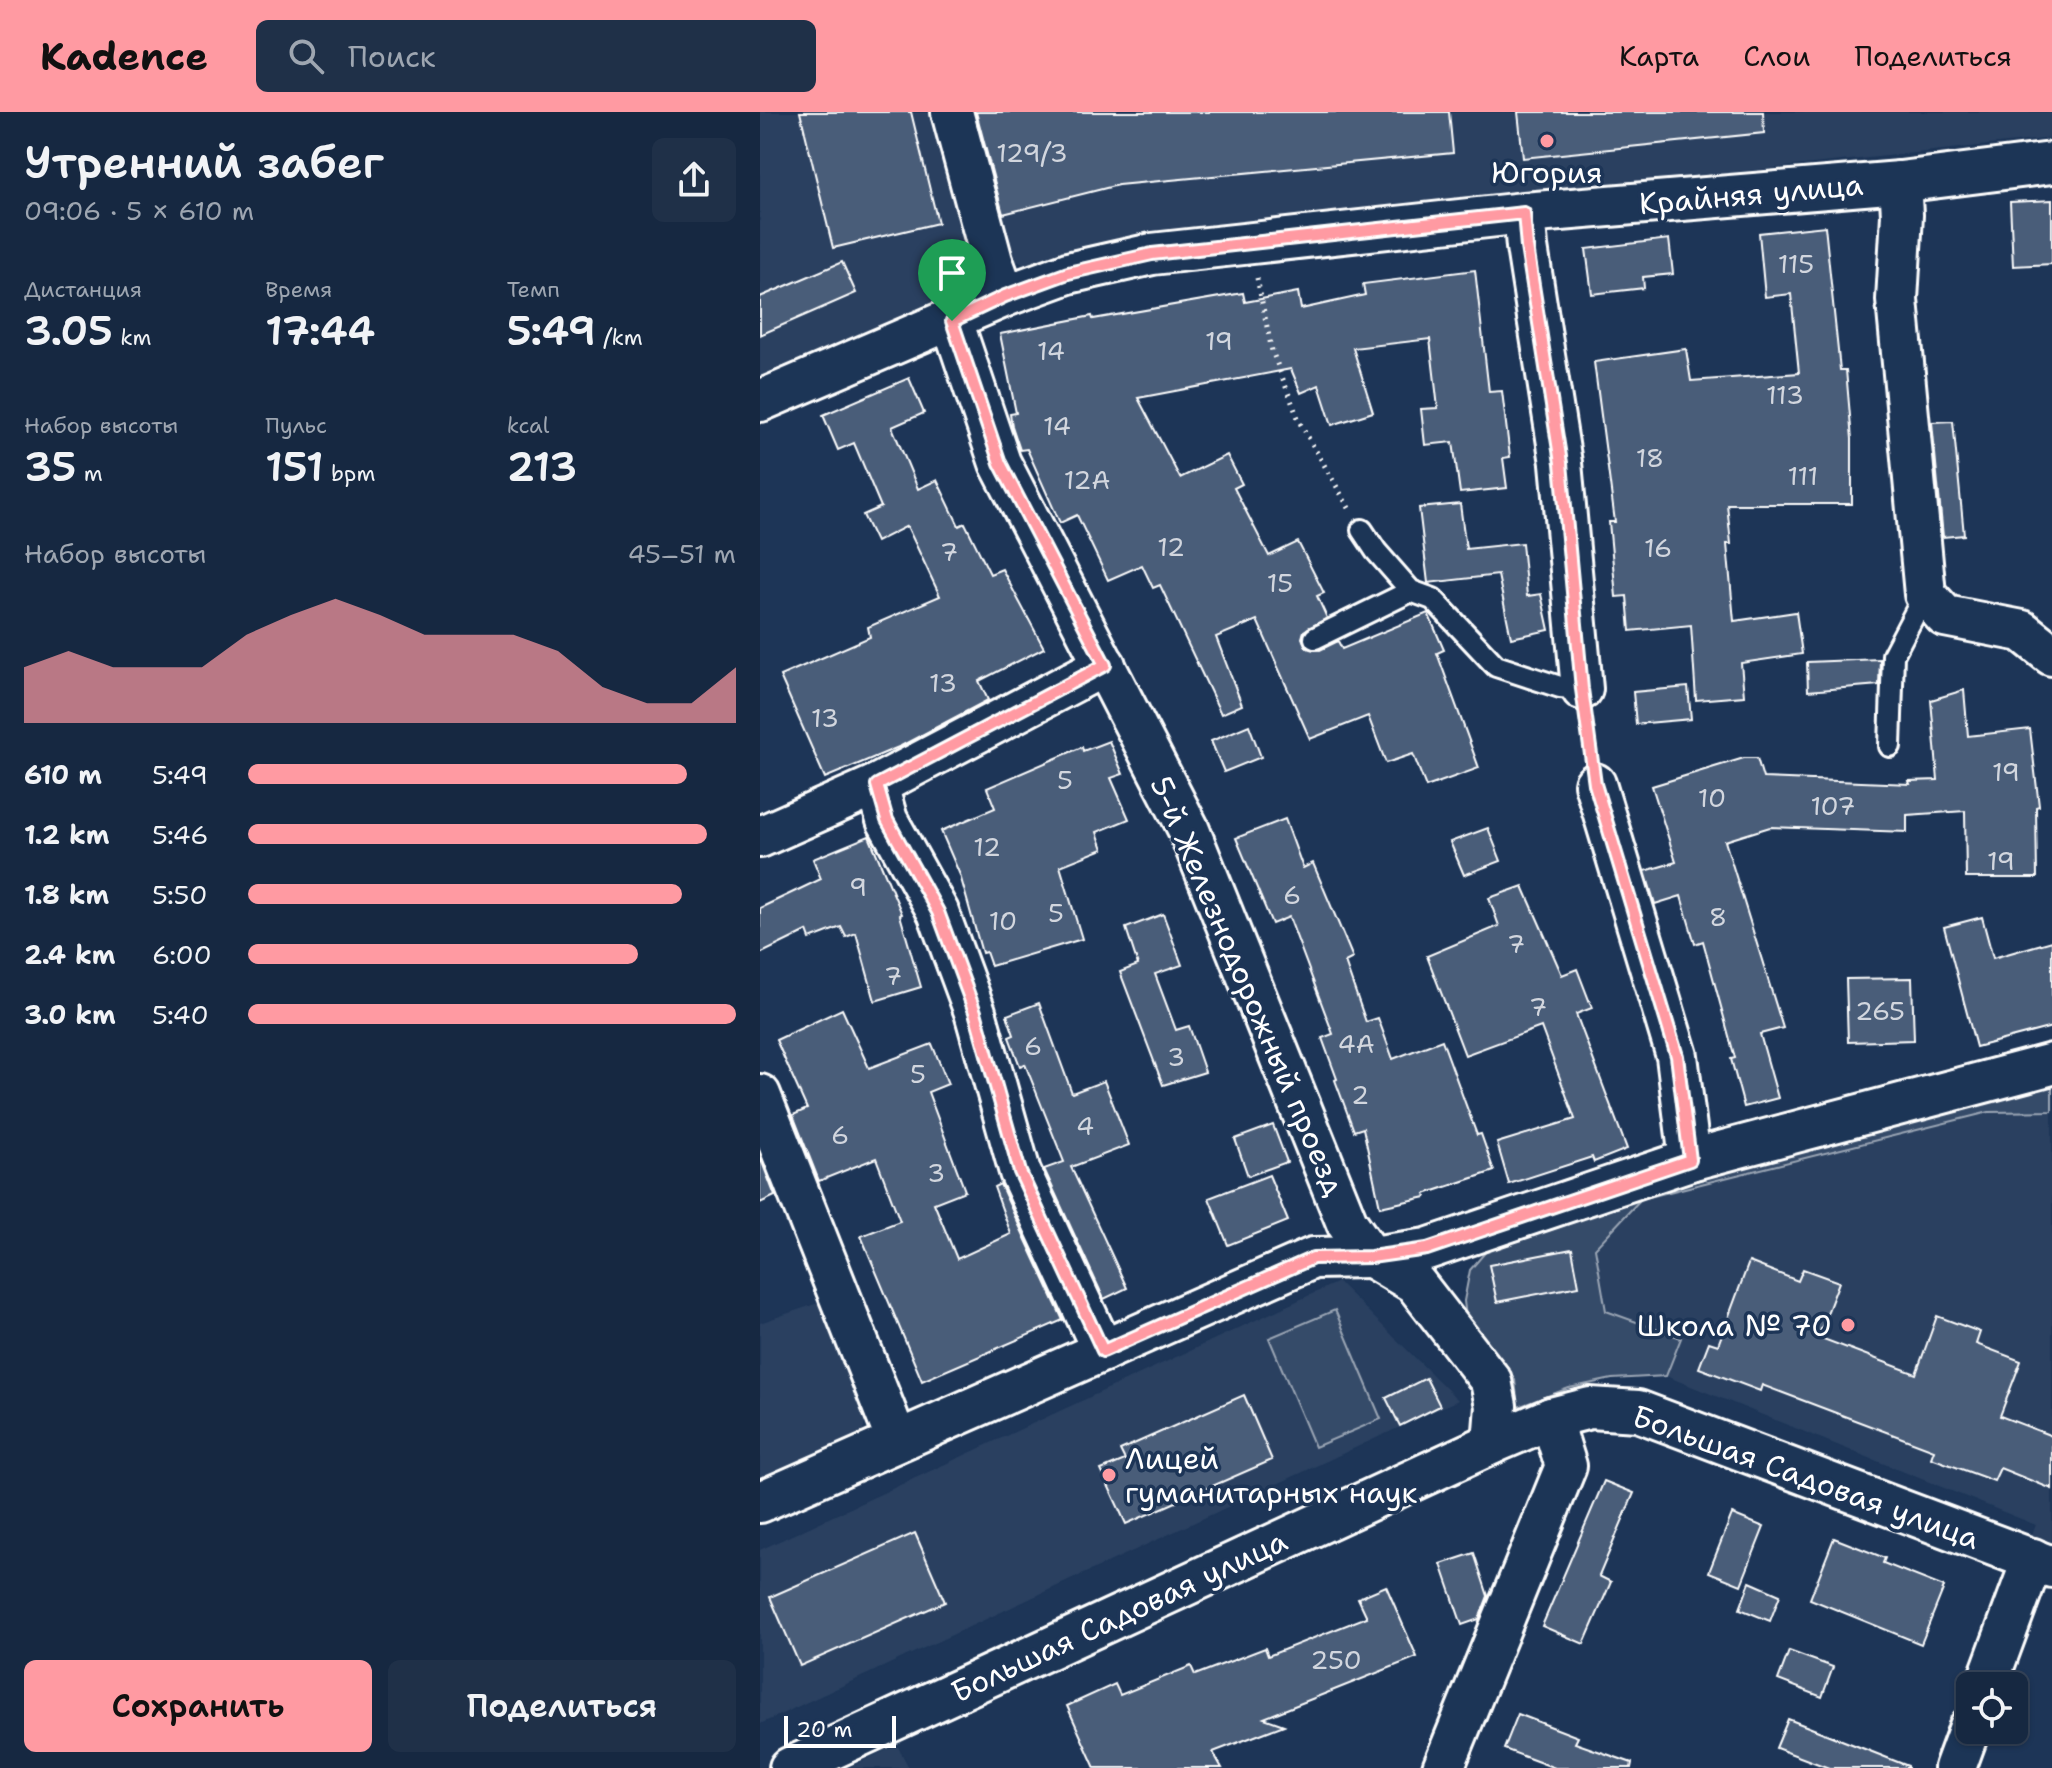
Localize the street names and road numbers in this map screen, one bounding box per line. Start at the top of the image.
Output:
street label: Крайняя улица [1637,164,1865,224]
street label: 5-й Железнодорожный проезд [1141,770,1355,1202]
street label: Большая Садовая улица [1627,1395,1985,1559]
street label: Большая Садовая улица [944,1520,1294,1712]

